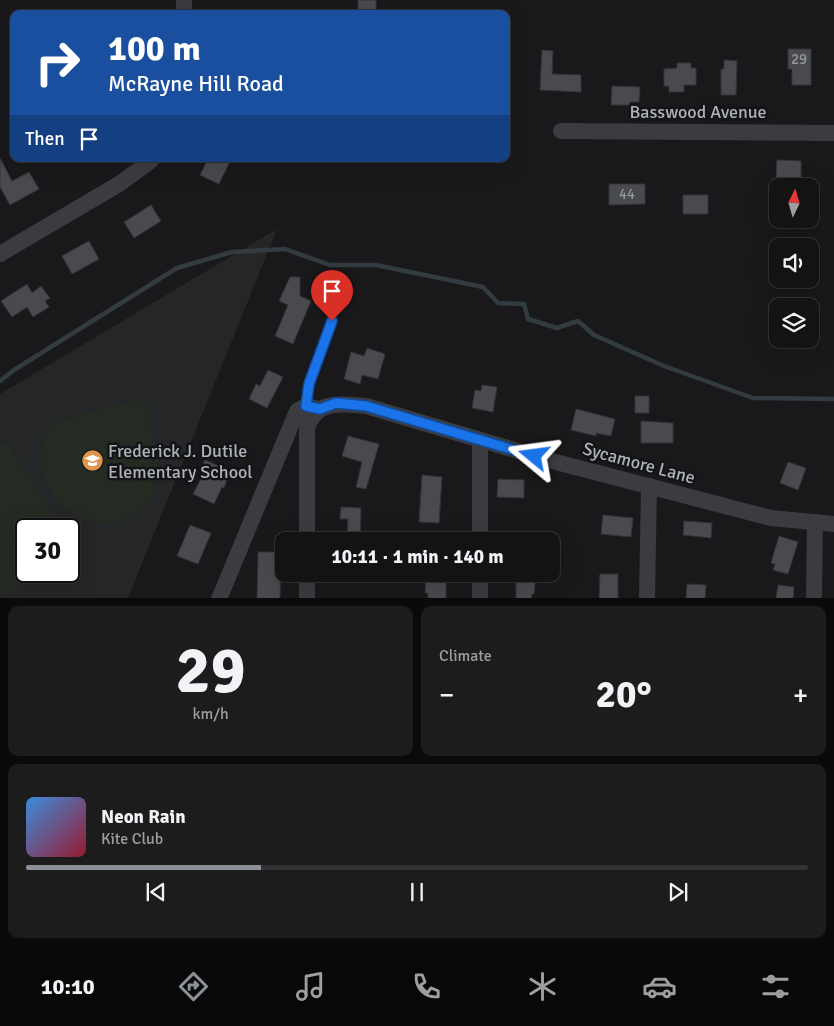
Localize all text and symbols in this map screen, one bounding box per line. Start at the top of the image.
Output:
text: 100 m [108,27,201,70]
icon: right [25,30,90,95]
house number: 29 [791,50,807,68]
text: McRayne Hill Road [108,70,284,97]
street label: Basswood Avenue [629,101,767,123]
icon: arrive [75,125,103,153]
text: Then [25,127,65,151]
north arrow [769,178,819,228]
map controls [769,178,819,348]
house number: 44 [619,185,635,203]
button: sound [769,238,819,288]
pin [311,270,353,321]
icon: arrive [318,277,346,305]
button: layers [769,298,819,348]
position arrow [507,429,559,481]
street label: Sycamore Lane [580,437,698,489]
place label: Frederick J. Dutile Elementary School [108,440,253,483]
school or university icon: Frederick J. Dutile Elementary School [80,449,104,473]
speed limit sign: 30 [15,518,80,583]
text: 10:11 · 1 min · 140 m [331,545,504,569]
text: 29 [175,631,246,711]
text: Climate [439,646,492,666]
text: 20° [595,671,652,718]
text: − [439,678,454,712]
text: + [793,678,808,712]
text: km/h [192,704,229,724]
text: Neon Rain [101,805,186,829]
text: Kite Club [101,829,163,849]
icon: previous [142,878,170,906]
icon: pause [403,878,431,906]
icon: next [664,878,692,906]
icon: directions [176,969,211,1004]
icon: music [293,969,328,1004]
icon: phone [409,969,444,1004]
icon: climate [525,969,560,1004]
icon: car [642,969,677,1004]
icon: filters [758,969,793,1004]
text: 10:10 [41,973,95,1000]

